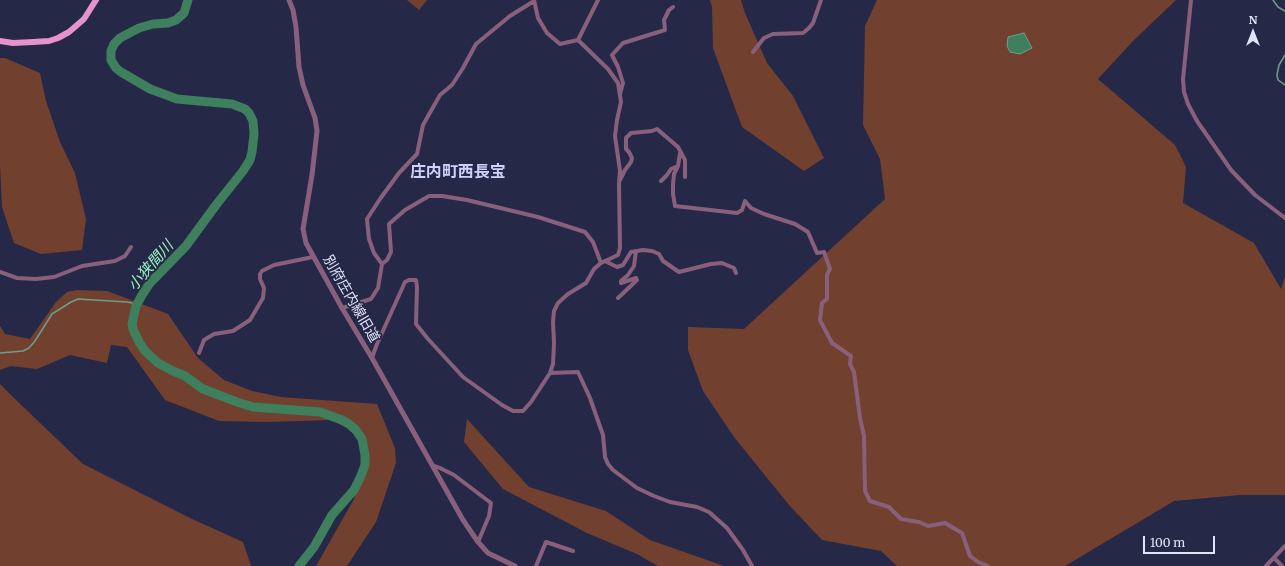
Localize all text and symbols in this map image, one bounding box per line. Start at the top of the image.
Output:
north arrow [1233,12,1273,52]
text: N [1249,13,1257,27]
district label: 庄内町西長宝 [410,162,506,182]
water label: 小狭間川 [125,237,177,295]
street label: 別府庄内線旧道 [319,252,383,346]
scale bar [1145,528,1217,554]
text: 100 m [1150,535,1185,550]

